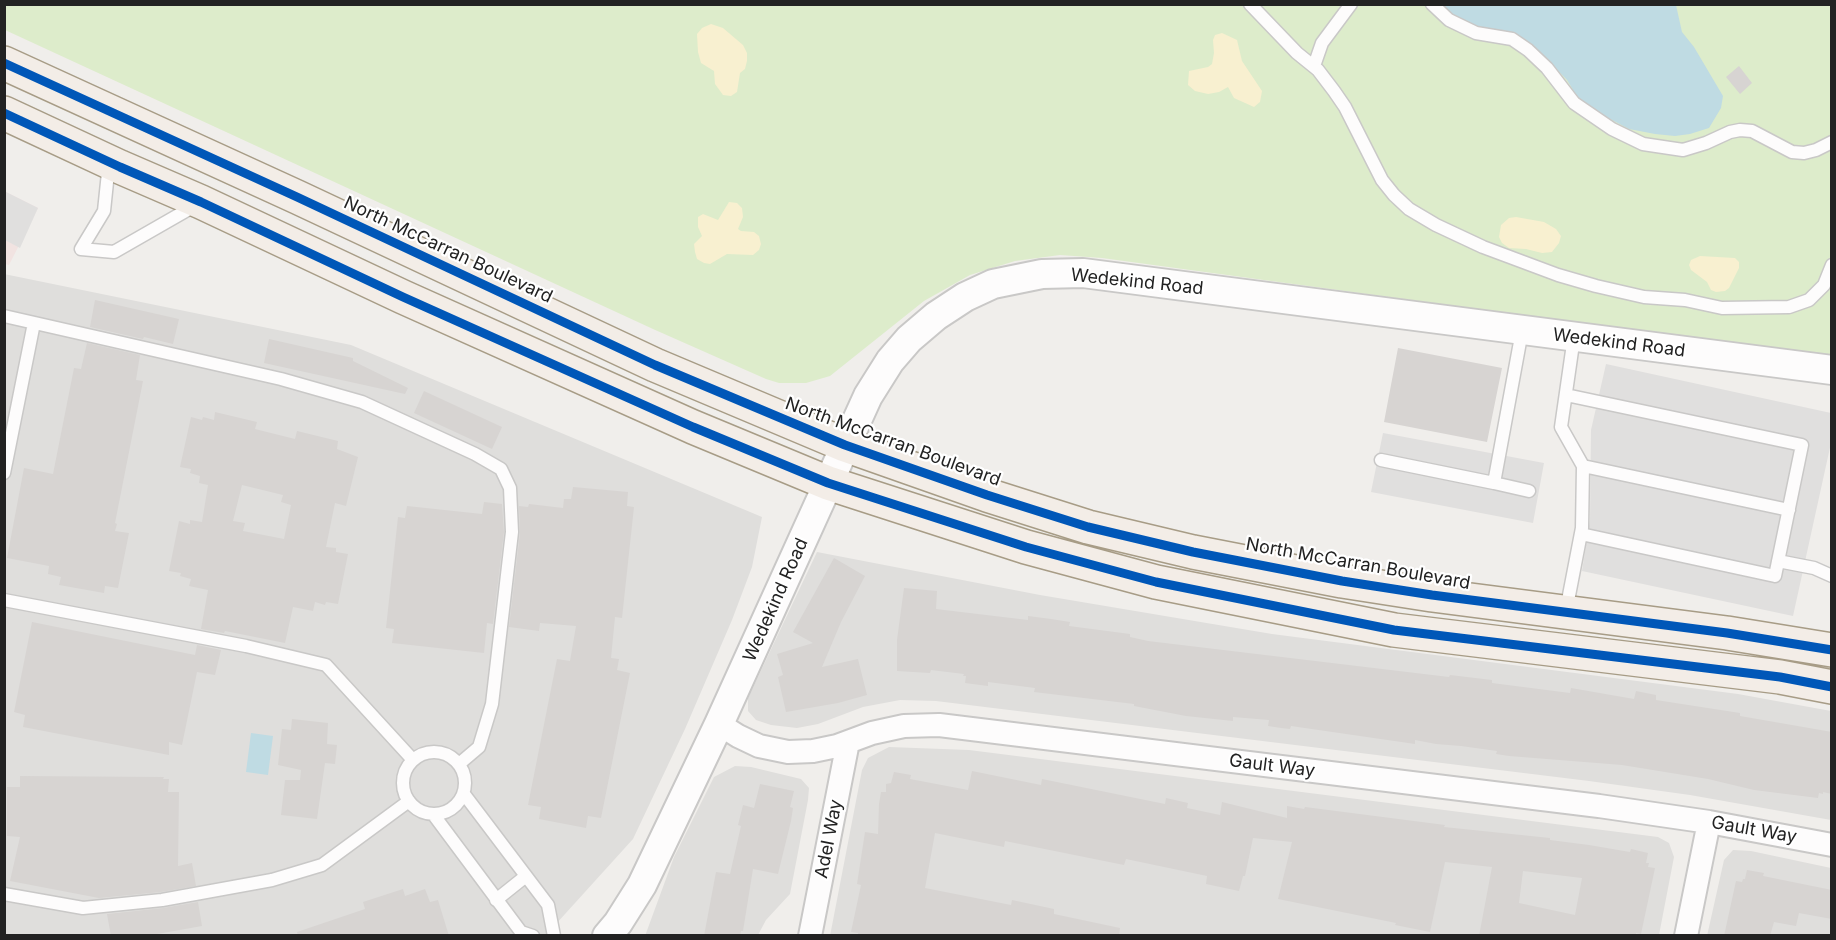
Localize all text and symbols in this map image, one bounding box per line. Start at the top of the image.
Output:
street label: North McCarran Boulevard [340,192,556,308]
street label: Wedekind Road [1070,264,1204,300]
street label: Wedekind Road [1552,324,1686,362]
street label: North McCarran Boulevard [782,393,1004,491]
street label: North McCarran Boulevard [1244,534,1472,594]
street label: Wedekind Road [739,535,813,665]
street label: Gault Way [1228,750,1316,782]
street label: Adel Way [811,798,847,880]
street label: Gault Way [1710,812,1798,848]

